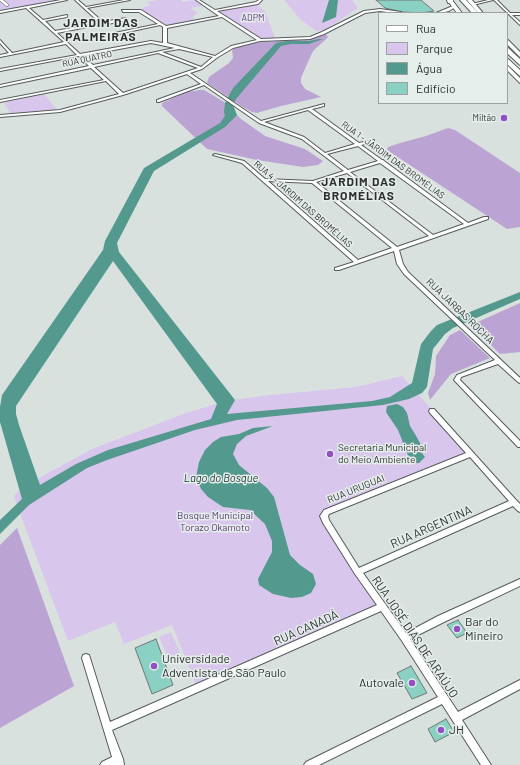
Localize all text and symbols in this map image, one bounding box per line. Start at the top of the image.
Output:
legend [378,12,508,104]
park label: ADPM [242,13,264,23]
district label: JARDIM DAS PALMEIRAS [63,16,139,44]
text: Rua [416,21,436,35]
text: Parque [416,41,453,55]
street label: RUA QUATRO [61,48,113,70]
text: Água [416,61,442,75]
text: Edifício [416,81,456,95]
place label: Miltão [472,113,496,123]
marker: Miltão [499,113,509,123]
street label: RUA 1 - JARDIM DAS BROMÉLIAS [339,119,447,201]
street label: RUA 4 - JARDIM DAS BROMÉLIAS [252,158,354,250]
district label: JARDIM DAS BROMÉLIAS [321,175,397,203]
street label: RUA JARBAS ROCHA [424,276,496,346]
place label: Secretaria Municipal do Meio Ambiente [338,442,426,466]
marker: Secretaria Municipal do Meio Ambiente [325,449,335,459]
water label: Lago do Bosque [184,471,258,485]
street label: RUA URUGUAI [326,472,386,506]
street label: RUA ARGENTINA [388,503,474,551]
park label: Bosque Municipal Torazo Okamoto [177,510,253,534]
street label: RUA JOSÉ DIAS DE ARAÚJO [369,573,461,701]
street label: RUA CANADÁ [272,607,340,649]
place label: Bar do Mineiro [465,615,503,643]
marker: Bar do Mineiro [452,624,462,634]
place label: Universidade Adventista de São Paulo [162,652,286,680]
marker: Universidade Adventista de São Paulo [149,661,159,671]
place label: Autovale [359,676,404,690]
marker: Autovale [407,678,417,688]
place label: JH [449,723,464,737]
marker: JH [436,725,446,735]

